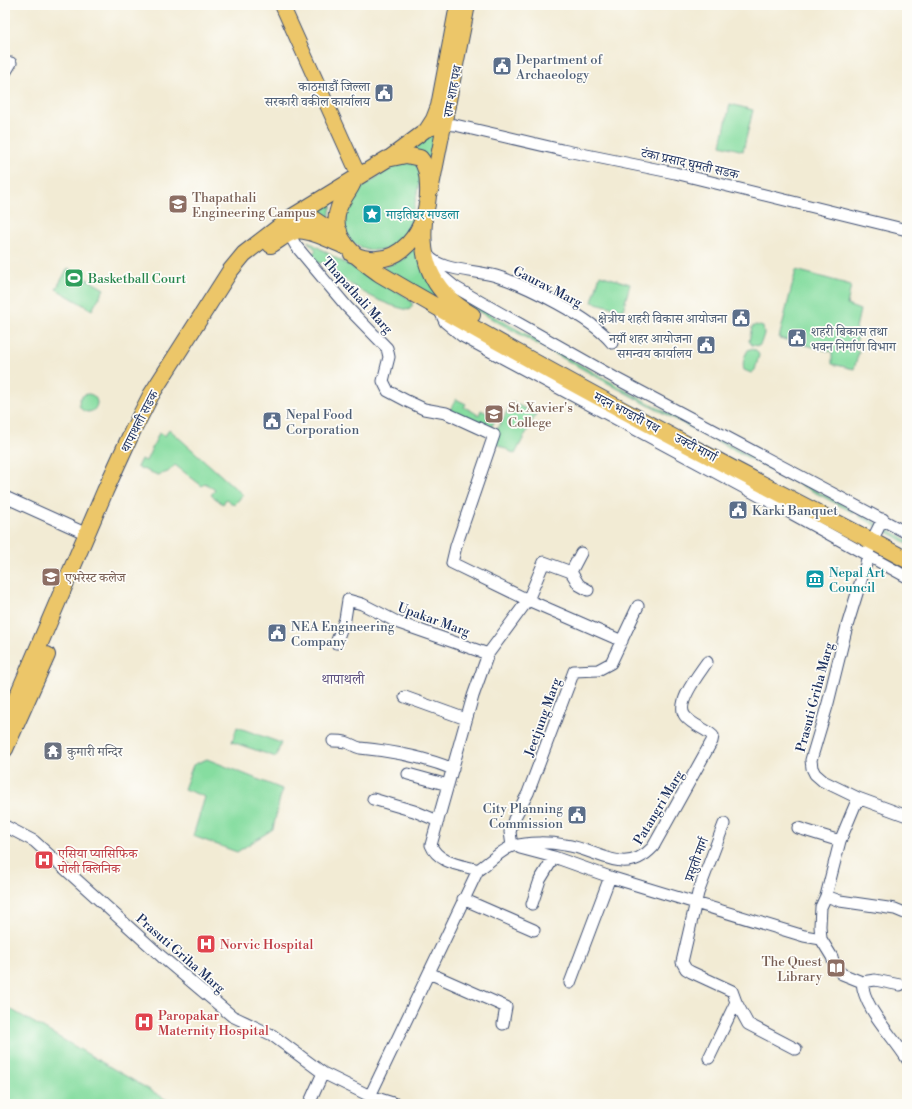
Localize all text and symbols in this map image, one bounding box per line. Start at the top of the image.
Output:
place label: Department of Archaeology [515,52,603,83]
public building icon: Department of Archaeology [491,55,513,77]
street label: राम शाह पथ [440,63,466,119]
place label: काठमाडौं जिल्ला सरकारी वकील कार्यालय [264,79,371,110]
public building icon: काठमाडौं जिल्ला सरकारी वकील कार्यालय [373,82,395,104]
street label: टंका प्रसाद घुमती सडक [638,145,741,183]
place label: Thapathali Engineering Campus [192,190,316,221]
school or university icon: Thapathali Engineering Campus [167,193,189,215]
place icon: माइतिघर मण्डला [361,203,383,225]
place label: माइतिघर मण्डला [385,207,460,223]
street label: Thapathali Marg [319,254,396,337]
street label: Gaurav Marg [510,263,585,311]
sports icon: Basketball Court [63,267,85,289]
place label: Basketball Court [87,271,186,287]
public building icon: क्षेत्रीय शहरी विकास आयोजना [730,307,752,329]
place label: क्षेत्रीय शहरी विकास आयोजना [598,311,728,327]
place label: शहरी बिकास तथा भवन निर्माण विभाग [811,324,897,355]
public building icon: शहरी बिकास तथा भवन निर्माण विभाग [786,327,808,349]
place label: नयाँ शहर आयोजना समन्वय कार्यालय [608,331,693,362]
public building icon: नयाँ शहर आयोजना समन्वय कार्यालय [695,334,717,356]
street label: थापाथली सडक [118,387,163,455]
street label: मदन भण्डारी पथ [590,388,663,438]
place label: St. Xavier's College [508,400,573,431]
school or university icon: St. Xavier's College [483,403,505,425]
place label: Nepal Food Corporation [286,407,359,438]
public building icon: Nepal Food Corporation [261,410,283,432]
street label: उक्टी मार्गा [671,430,720,466]
public building icon: Karki Banquet [727,499,749,521]
place label: Karki Banquet [752,503,838,519]
place label: Nepal Art Council [829,565,886,596]
school or university icon: एभरेस्ट कलेज [40,566,62,588]
museum icon: Nepal Art Council [804,568,826,590]
place label: एभरेस्ट कलेज [64,570,127,586]
street label: Upakar Marg [395,599,472,641]
place label: NEA Engineering Company [291,619,395,650]
public building icon: NEA Engineering Company [266,622,288,644]
street label: Prasuti Griha Marg [793,640,837,754]
district label: थापाथली [321,671,365,689]
street label: Jeetjung Marg [521,676,565,760]
temple icon: कुमारी मन्दिर [42,740,64,762]
place label: कुमारी मन्दिर [66,744,124,760]
street label: Patangri Marg [630,767,688,848]
place label: City Planning Commission [483,801,563,832]
public building icon: City Planning Commission [566,804,588,826]
street label: प्रसुती मार्ग [681,834,713,884]
place label: एसिया प्यासिफिक पोली क्लिनिक [57,846,138,877]
hospital icon: एसिया प्यासिफिक पोली क्लिनिक [33,849,55,871]
street label: Prasuti Griha Marg [133,911,228,997]
hospital icon: Norvic Hospital [195,933,217,955]
place label: Norvic Hospital [220,937,313,953]
place label: The Quest Library [762,954,823,985]
library icon: The Quest Library [825,957,847,979]
place label: Paropakar Maternity Hospital [158,1008,269,1039]
hospital icon: Paropakar Maternity Hospital [133,1011,155,1033]

